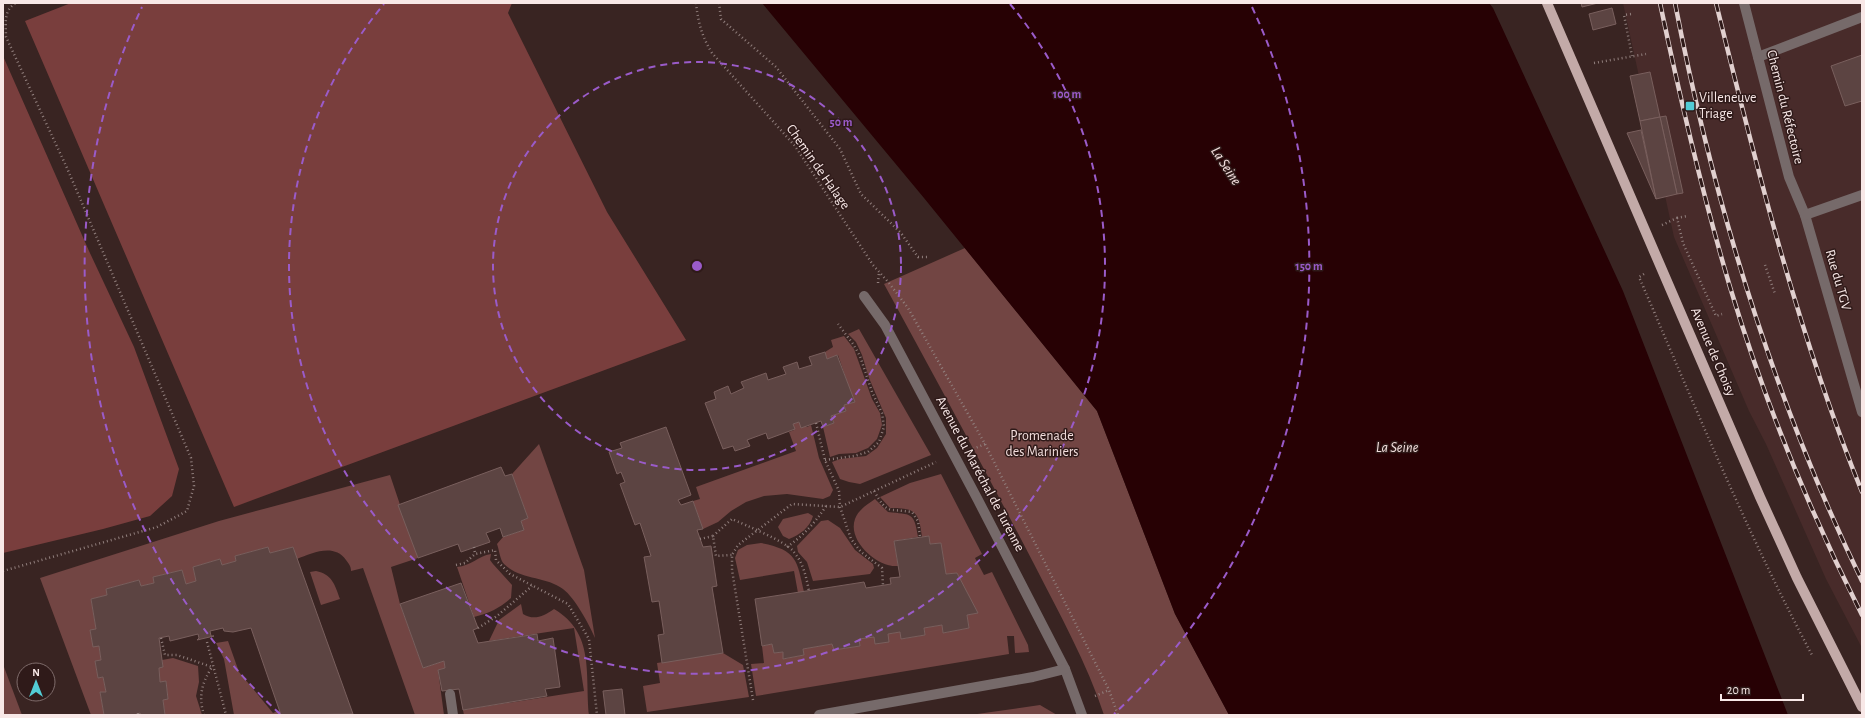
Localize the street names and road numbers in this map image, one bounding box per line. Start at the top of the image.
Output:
street label: Chemin du Réfectoire [1764,49,1806,165]
street label: Chemin de Halage [784,122,852,212]
street label: Rue du TGV [1823,248,1853,312]
street label: Avenue de Choisy [1688,305,1738,399]
street label: Avenue du Maréchal de Turenne [933,394,1027,554]

